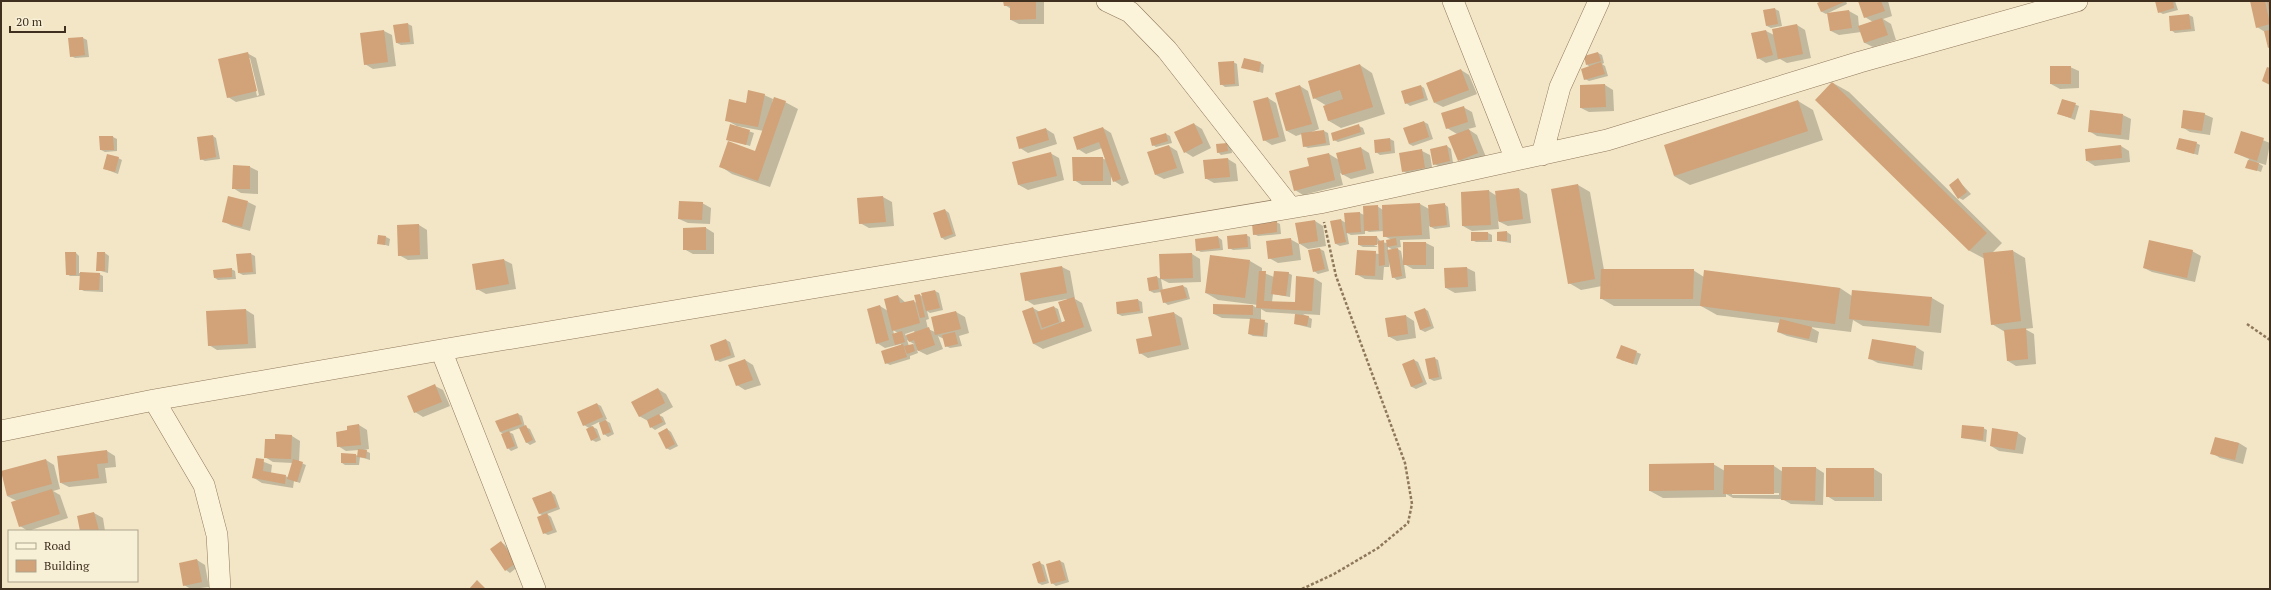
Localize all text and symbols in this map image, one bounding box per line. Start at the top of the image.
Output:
scale bar [10,8,65,34]
text: 20 m [16,14,43,29]
legend [8,530,138,582]
text: Road [44,538,71,553]
text: Building [44,558,90,573]

